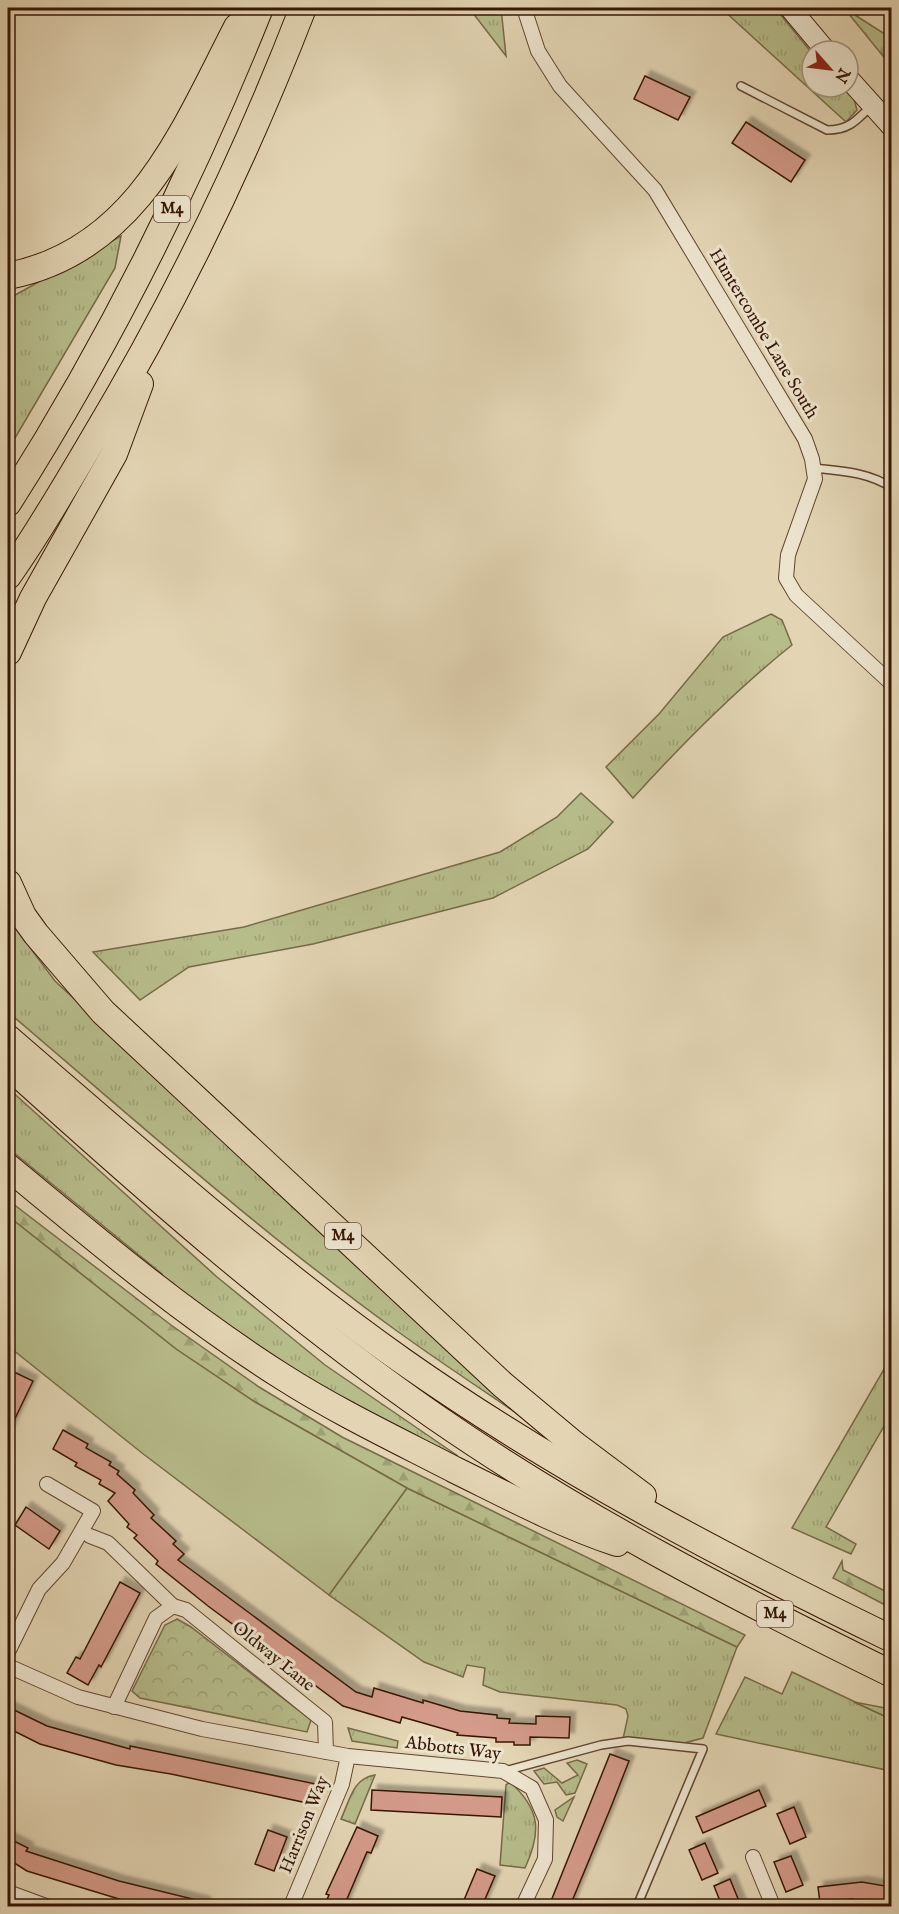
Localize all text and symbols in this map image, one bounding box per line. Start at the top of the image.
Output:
north arrow [800,39,860,99]
text: N [829,63,854,86]
road number: M4 [154,196,190,222]
street label: Huntercombe Lane South [703,245,823,424]
road number: M4 [325,1223,361,1249]
road number: M4 [757,1601,793,1627]
street label: Oldway Lane [227,1617,319,1697]
street label: Abbotts Way [403,1732,502,1766]
street label: Harrison Way [275,1773,335,1877]

